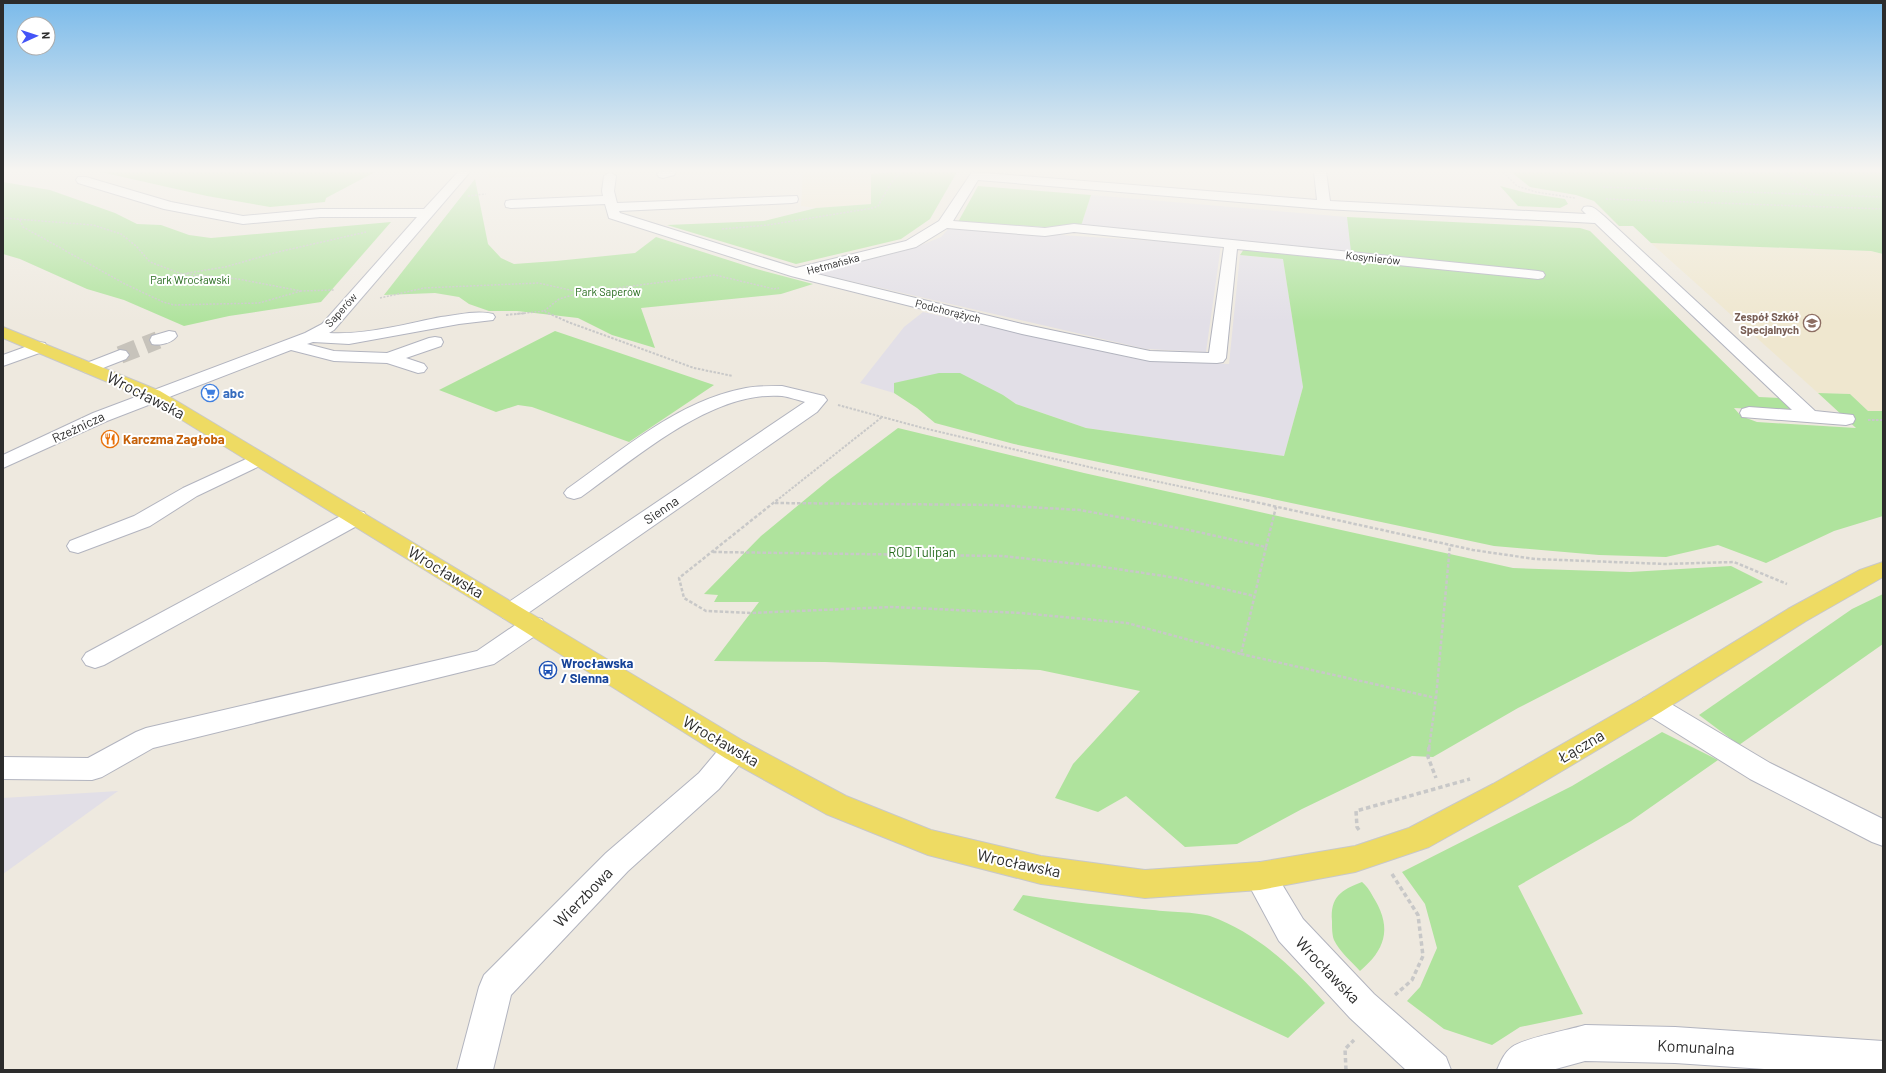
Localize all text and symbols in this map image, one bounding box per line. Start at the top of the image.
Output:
north arrow [16,16,56,56]
text: N [40,31,53,39]
street label: Kosynierów [1345,248,1401,267]
street label: Hetmańska [805,250,861,277]
park label: Park Wrocławski [150,273,230,286]
park label: Park Saperów [575,285,641,298]
street label: Saperów [322,290,359,329]
street label: Podchorążych [914,296,982,325]
place label: Zespół Szkół Specjalnych [1734,310,1799,336]
school or university icon: Zespół Szkół Specjalnych [1802,313,1822,333]
street label: Wrocławska [104,367,188,422]
supermarket icon: abc [200,383,220,403]
place label: abc [223,385,244,401]
street label: Rzeźnicza [49,408,107,446]
restaurant icon: Karczma Zagłoba [100,429,120,449]
place label: Karczma Zagłoba [123,431,225,447]
street label: Sienna [641,493,681,527]
street label: Wrocławska [405,542,488,602]
park label: ROD Tulipan [888,544,956,560]
place label: Wrocławska / Sienna [561,655,633,686]
bus stop icon: Wrocławska / Sienna [538,660,558,680]
street label: Wrocławska [680,711,763,770]
street label: Łączna [1554,725,1607,767]
street label: Wrocławska [976,844,1063,881]
street label: Wierzbowa [549,863,616,931]
street label: Wrocławska [1292,932,1365,1007]
street label: Komunalna [1657,1035,1735,1058]

